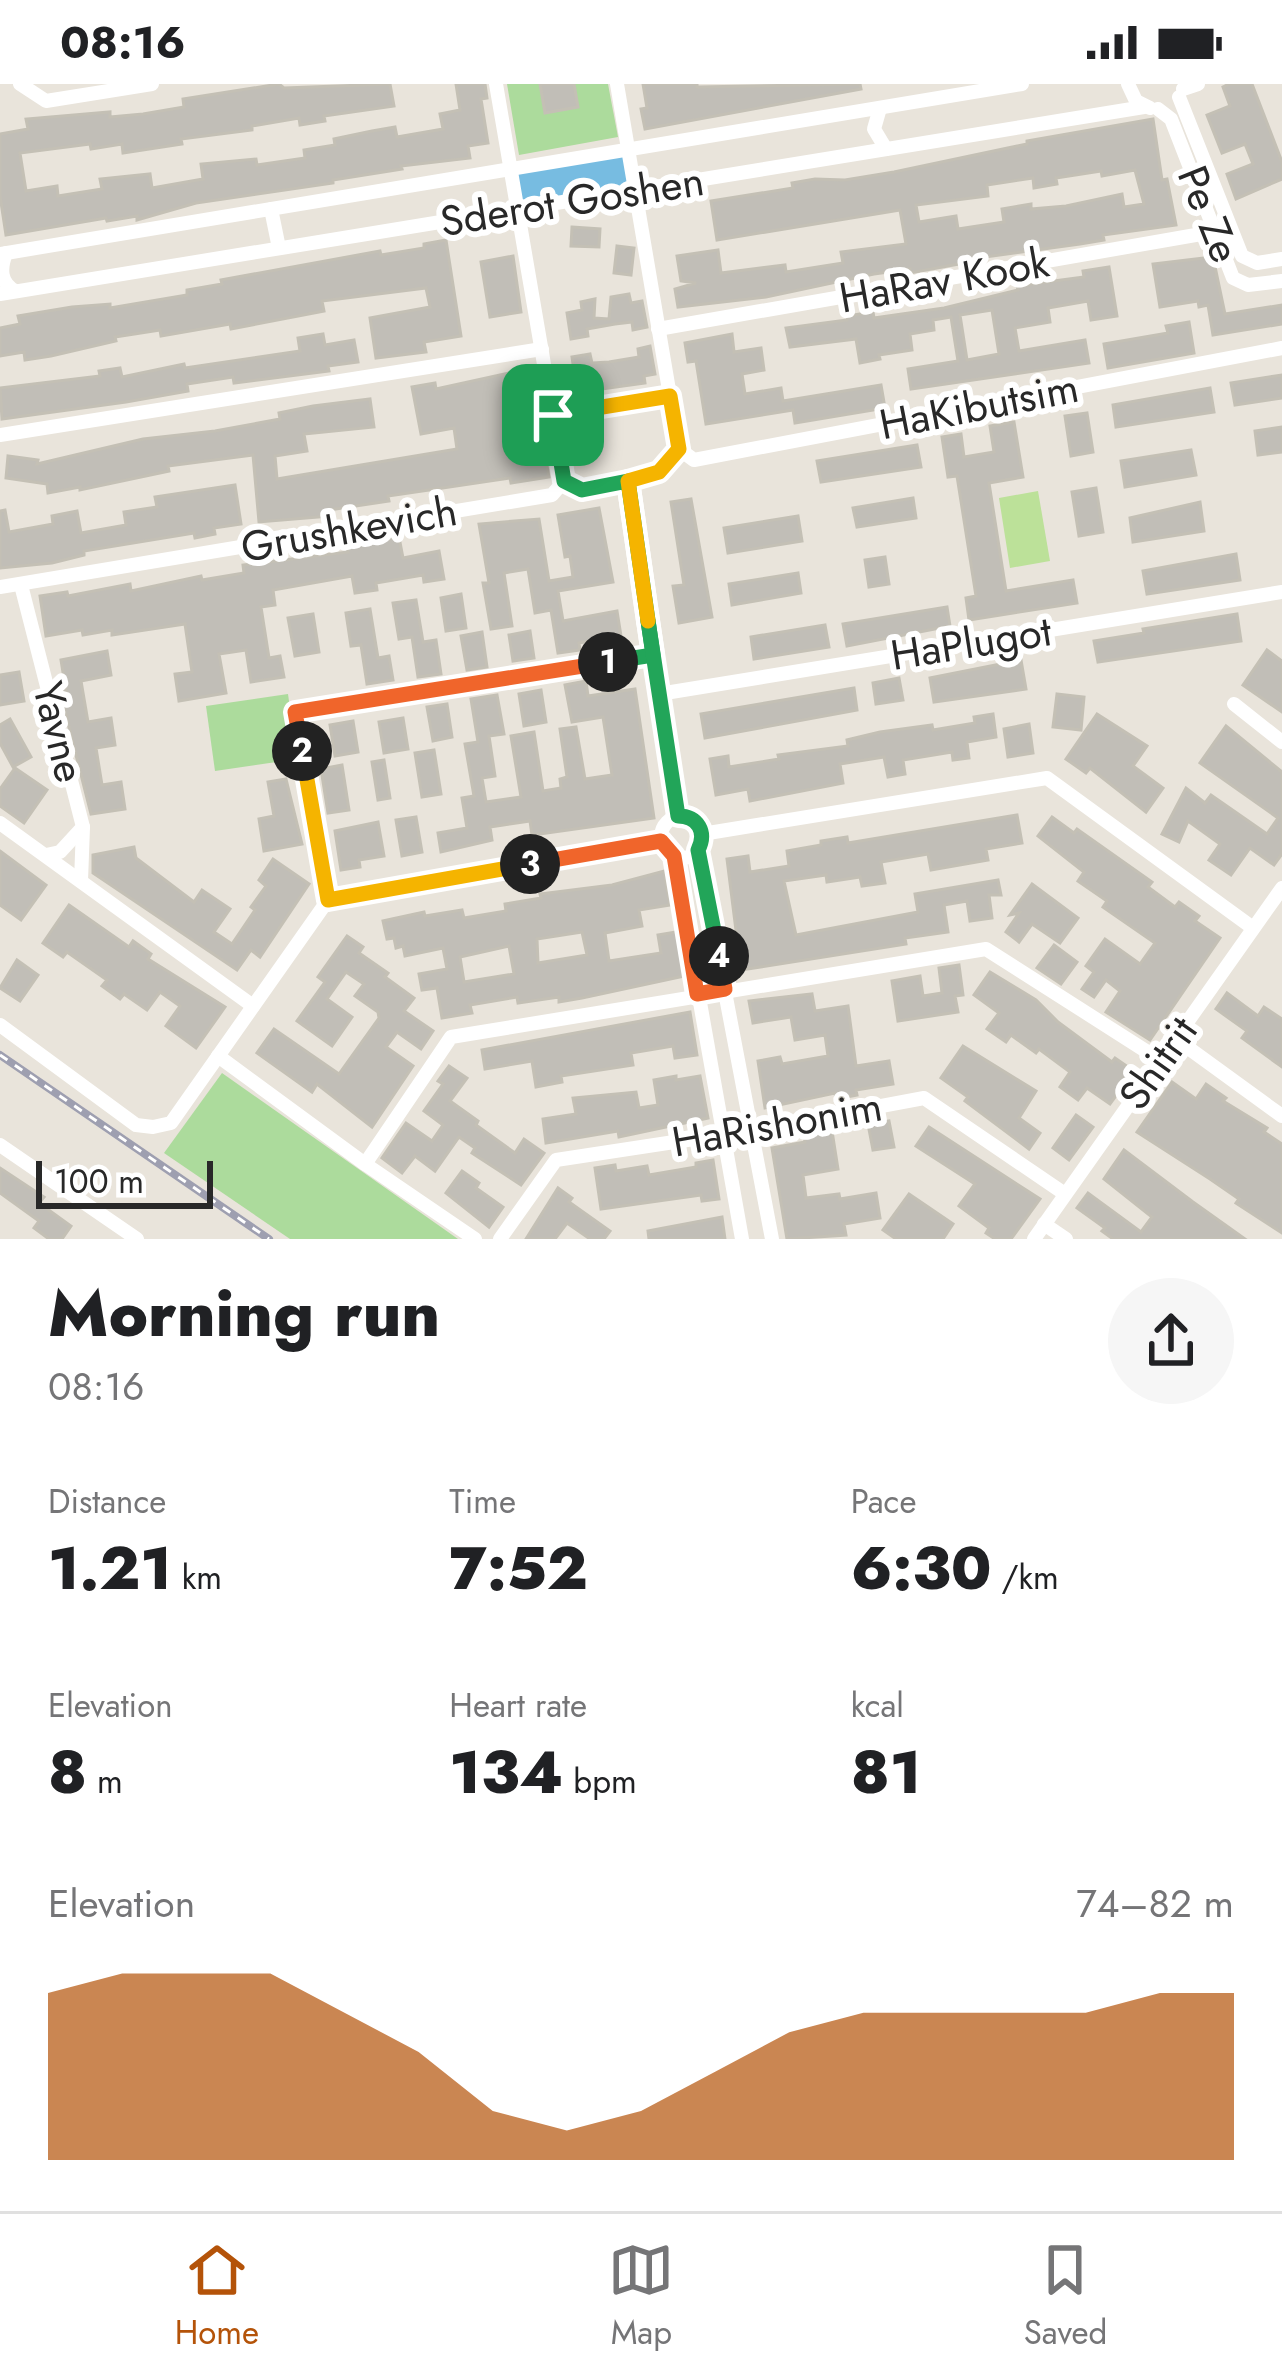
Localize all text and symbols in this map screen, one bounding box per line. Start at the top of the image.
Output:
text: 08:16 [60,10,186,75]
street label: Sderot Goshen [436,150,708,252]
street label: Pe Ze [1162,157,1256,271]
street label: HaRav Kook [834,231,1054,328]
street label: HaKibutsim [874,357,1084,455]
pin [502,364,604,466]
icon: arrive [520,382,586,448]
street label: Grushkevich [236,480,462,578]
street label: HaPlugot [886,600,1056,686]
pin: 1 [578,632,638,692]
text: 1 [600,638,616,685]
street label: Yavne [17,675,101,789]
pin: 2 [272,721,332,781]
text: 2 [291,727,313,774]
pin: 3 [500,834,560,894]
text: 3 [520,840,540,887]
pin: 4 [689,926,749,986]
text: 4 [707,932,731,979]
street label: Shitrit [1104,1004,1212,1122]
street label: HaRishonim [667,1076,887,1172]
scale bar [36,1155,213,1208]
text: 100 m [54,1158,144,1205]
text: Morning run [48,1265,440,1361]
button: share [1108,1278,1234,1404]
text: 08:16 [48,1358,144,1415]
text: Distance [48,1478,166,1525]
text: Time [449,1478,516,1525]
text: Pace [851,1478,916,1525]
text: 1.21 [48,1525,172,1612]
text: 7:52 [449,1525,588,1612]
text: 6:30 [851,1525,992,1612]
text: km [172,1554,222,1601]
text: /km [992,1554,1059,1601]
text: Elevation [48,1682,172,1729]
text: Heart rate [449,1682,587,1729]
text: kcal [851,1682,904,1729]
text: 8 [48,1729,87,1816]
text: 134 [449,1729,563,1816]
text: 81 [851,1729,921,1816]
text: m [87,1758,123,1805]
text: bpm [563,1758,637,1805]
text: Elevation [48,1875,195,1932]
text: 74–82 m [1076,1875,1234,1932]
tab: Home [175,2237,259,2356]
tab: Map [608,2237,674,2356]
tab: Saved [1024,2237,1107,2356]

